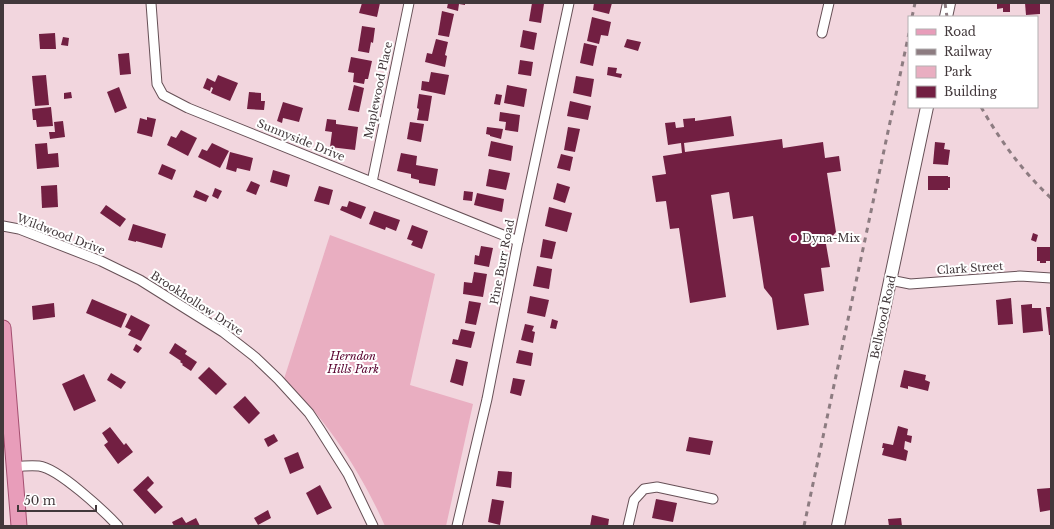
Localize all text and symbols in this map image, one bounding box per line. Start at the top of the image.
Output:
legend [908,16,1038,108]
text: Road [944,24,976,39]
street label: Maplewood Place [361,40,395,140]
text: Railway [944,44,993,59]
text: Park [944,64,972,79]
text: Building [944,84,998,99]
street label: Sunnyside Drive [255,116,347,164]
street label: Wildwood Drive [14,210,107,257]
street label: Pine Burr Road [487,218,517,306]
place label: Dyna-Mix [802,231,860,245]
marker: Dyna-Mix [789,233,799,243]
street label: Clark Street [936,259,1005,277]
street label: Brookhollow Drive [148,268,246,338]
street label: Bellwood Road [867,273,899,360]
park label: Herndon Hills Park [326,349,379,376]
scale bar [18,487,96,513]
text: 50 m [24,493,56,508]

